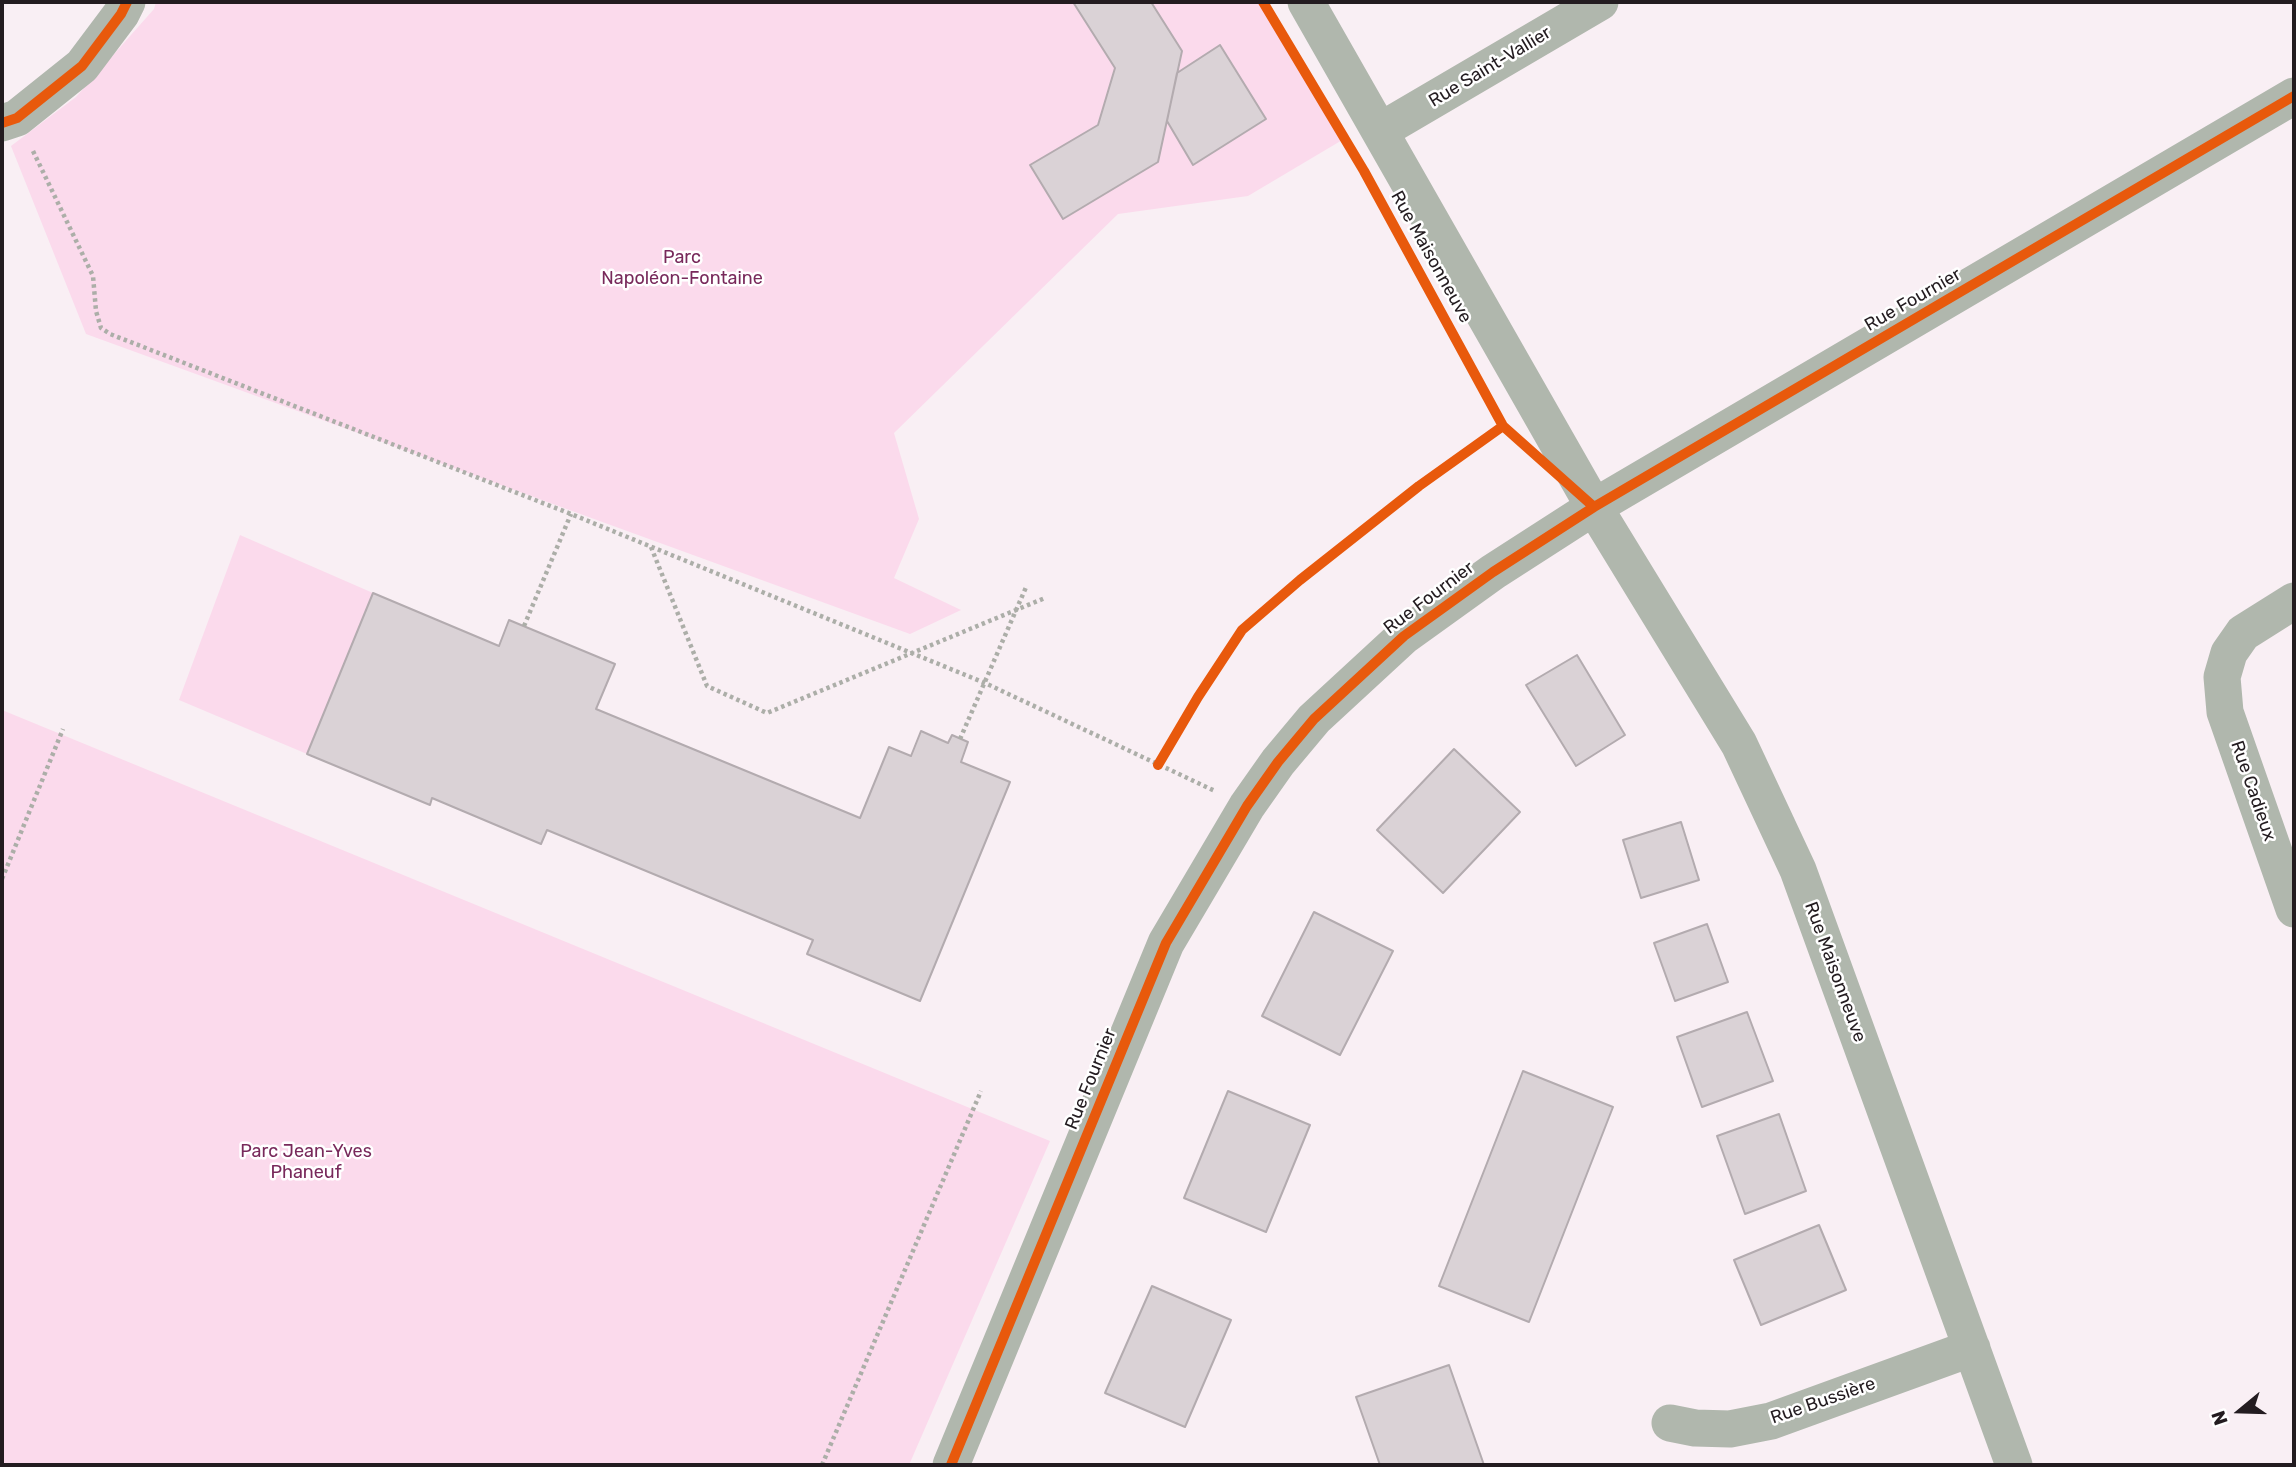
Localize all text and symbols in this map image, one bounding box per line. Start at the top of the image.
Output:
street label: Rue Saint-Vallier [1425,22,1555,112]
street label: Rue Maisonneuve [1386,187,1476,327]
park label: Parc Napoléon-Fontaine [601,247,763,290]
street label: Rue Fournier [1861,264,1965,336]
street label: Rue Fournier [1380,557,1478,639]
street label: Rue Cadieux [2226,738,2280,844]
street label: Rue Maisonneuve [1800,899,1870,1045]
street label: Rue Fournier [1061,1025,1121,1133]
park label: Parc Jean-Yves Phaneuf [240,1141,372,1184]
street label: Rue Bussière [1768,1373,1878,1429]
north arrow [2205,1376,2275,1446]
text: N [2207,1408,2233,1428]

